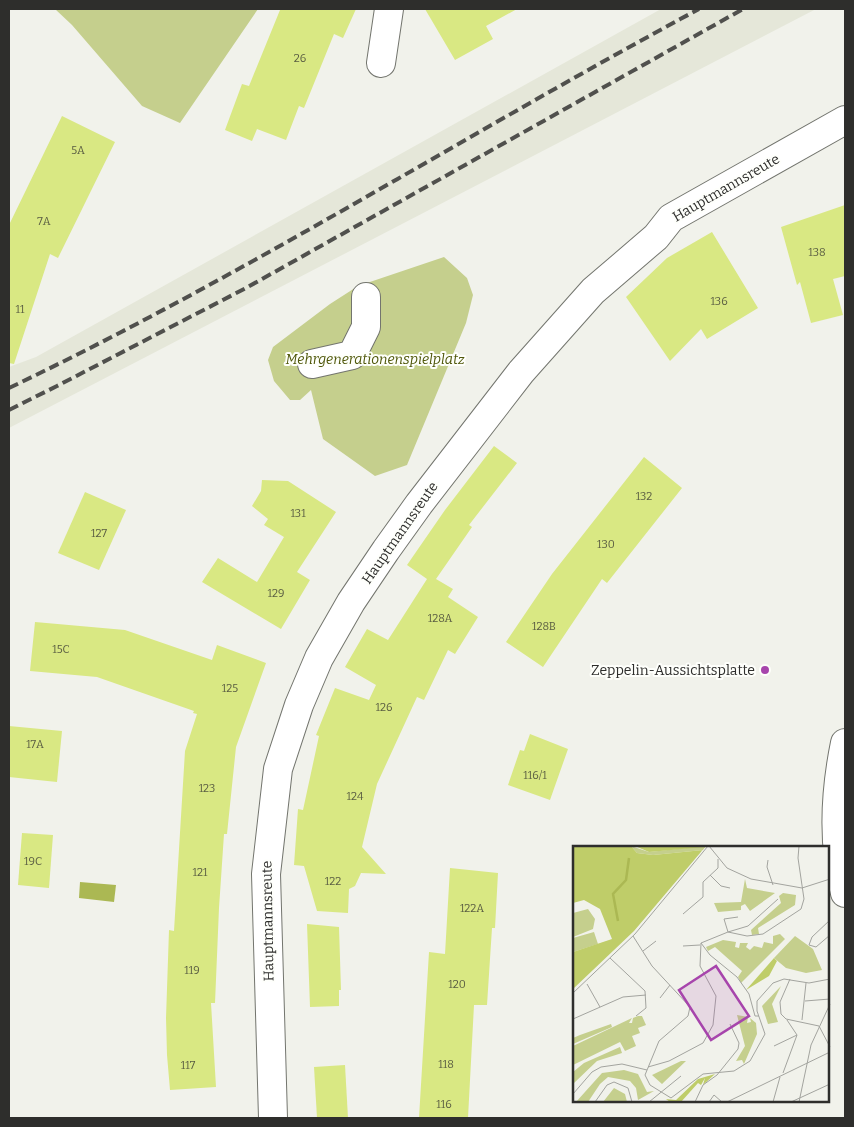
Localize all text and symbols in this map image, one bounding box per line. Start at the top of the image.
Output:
house number: 26 [294,52,306,65]
house number: 5A [71,144,85,157]
street label: Hauptmannsreute [669,150,783,226]
house number: 7A [37,215,51,228]
house number: 138 [808,246,826,259]
house number: 136 [710,295,728,308]
house number: 11 [16,303,25,316]
park label: Mehrgenerationenspielplatz [285,351,465,368]
street label: Hauptmannsreute [358,479,442,587]
house number: 132 [636,490,652,503]
house number: 131 [290,507,306,520]
house number: 127 [91,527,107,540]
house number: 130 [597,538,615,551]
house number: 129 [268,587,284,600]
house number: 128A [428,612,452,625]
house number: 128B [532,620,556,633]
house number: 15C [52,643,70,656]
place label: Zeppelin-Aussichtsplatte [591,662,755,679]
marker: Zeppelin-Aussichtsplatte [759,664,771,676]
house number: 125 [222,682,238,695]
house number: 126 [376,701,392,714]
house number: 17A [26,738,44,751]
house number: 116/1 [523,769,547,782]
house number: 123 [199,782,215,795]
house number: 124 [347,790,364,803]
inset map [573,846,829,1102]
house number: 19C [24,855,42,868]
street label: Hauptmannsreute [258,860,278,982]
house number: 121 [193,866,208,879]
house number: 122 [325,875,341,888]
house number: 122A [460,902,484,915]
house number: 119 [184,964,200,977]
house number: 120 [448,978,466,991]
house number: 118 [438,1058,454,1071]
house number: 117 [181,1059,196,1072]
house number: 116 [436,1098,452,1111]

